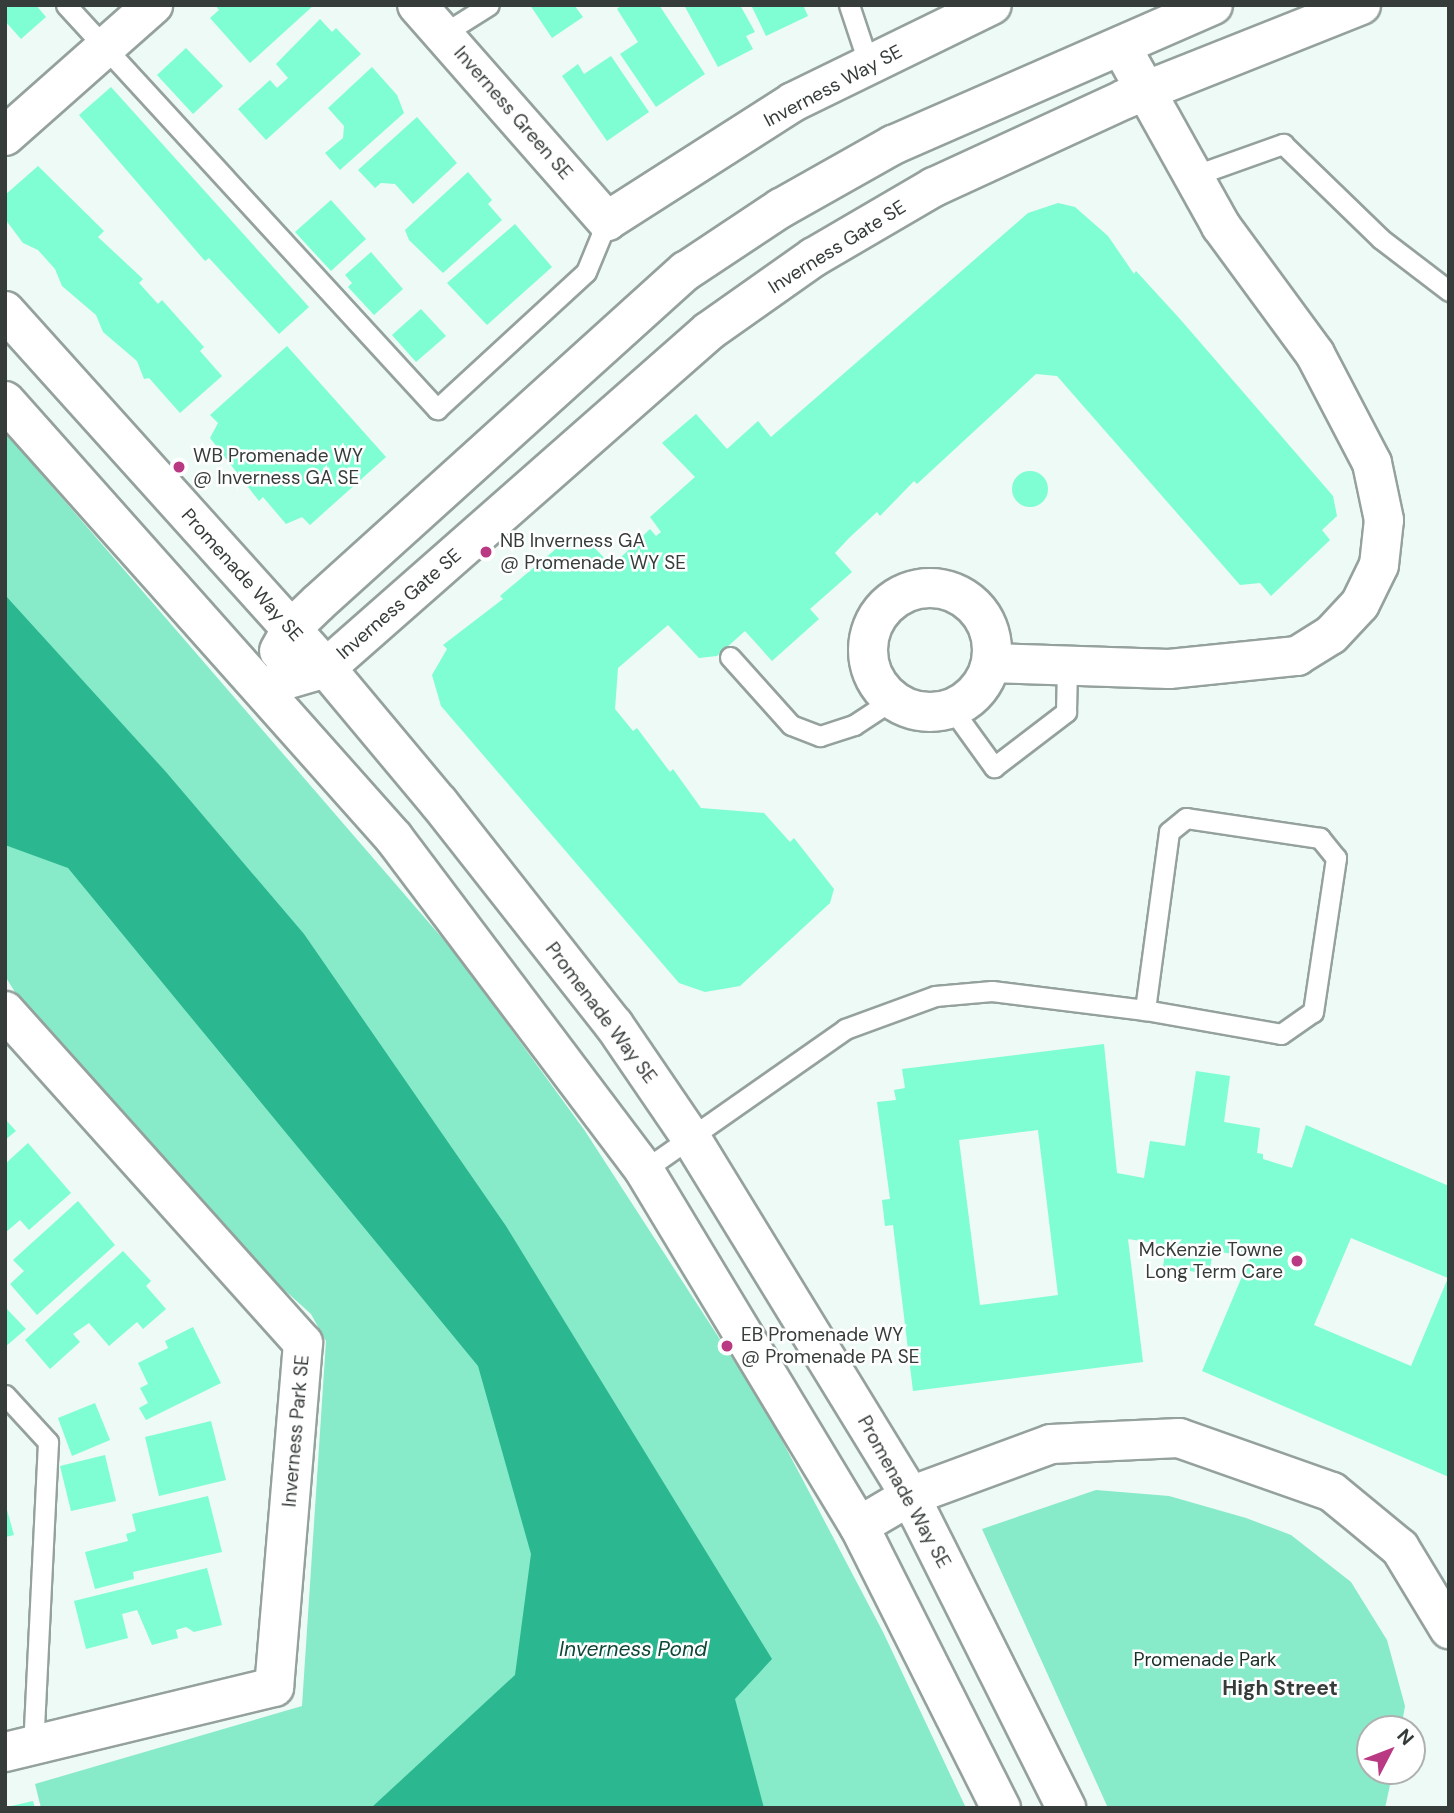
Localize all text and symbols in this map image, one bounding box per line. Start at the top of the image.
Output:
street label: Inverness Way SE [760,40,906,132]
street label: Inverness Green SE [449,42,577,184]
street label: Inverness Gate SE [764,196,910,298]
place label: WB Promenade WY @ Inverness GA SE [193,445,363,489]
marker: WB Promenade WY @ Inverness GA SE [171,459,187,475]
street label: Promenade Way SE [176,504,308,646]
place label: NB Inverness GA @ Promenade WY SE [500,530,686,574]
street label: Inverness Gate SE [332,544,466,664]
marker: NB Inverness GA @ Promenade WY SE [478,544,494,560]
street label: Promenade Way SE [541,938,661,1088]
place label: McKenzie Towne Long Term Care [1139,1239,1283,1283]
marker: McKenzie Towne Long Term Care [1289,1253,1305,1269]
place label: EB Promenade WY @ Promenade PA SE [741,1324,920,1368]
marker: EB Promenade WY @ Promenade PA SE [719,1338,735,1354]
street label: Inverness Park SE [278,1354,314,1508]
street label: Promenade Way SE [853,1412,955,1572]
water label: Inverness Pond [559,1636,707,1662]
park label: Promenade Park [1133,1649,1277,1671]
district label: High Street [1222,1675,1338,1701]
north arrow [1356,1715,1426,1785]
text: N [1392,1723,1419,1750]

